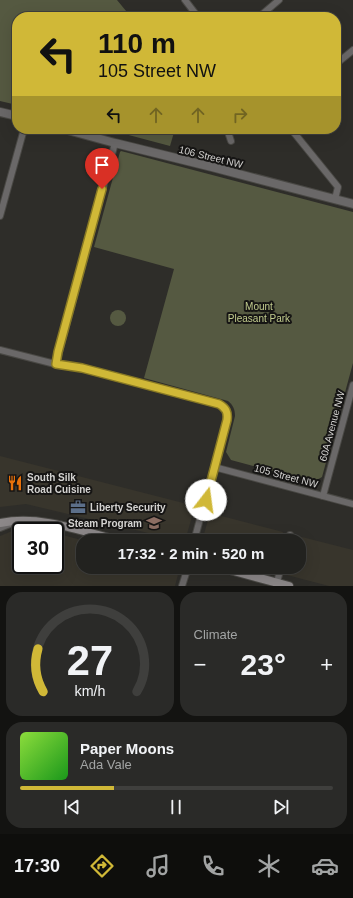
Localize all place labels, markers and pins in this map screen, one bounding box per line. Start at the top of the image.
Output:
pin [85,148,119,189]
place label: South Silk Road Cuisine [27,472,91,495]
restaurant icon: South Silk Road Cuisine [6,474,24,492]
office icon: Liberty Security [69,498,87,516]
place label: Liberty Security [90,502,166,513]
school or university icon: Steam Program [145,514,163,532]
place label: Steam Program [68,518,142,529]

